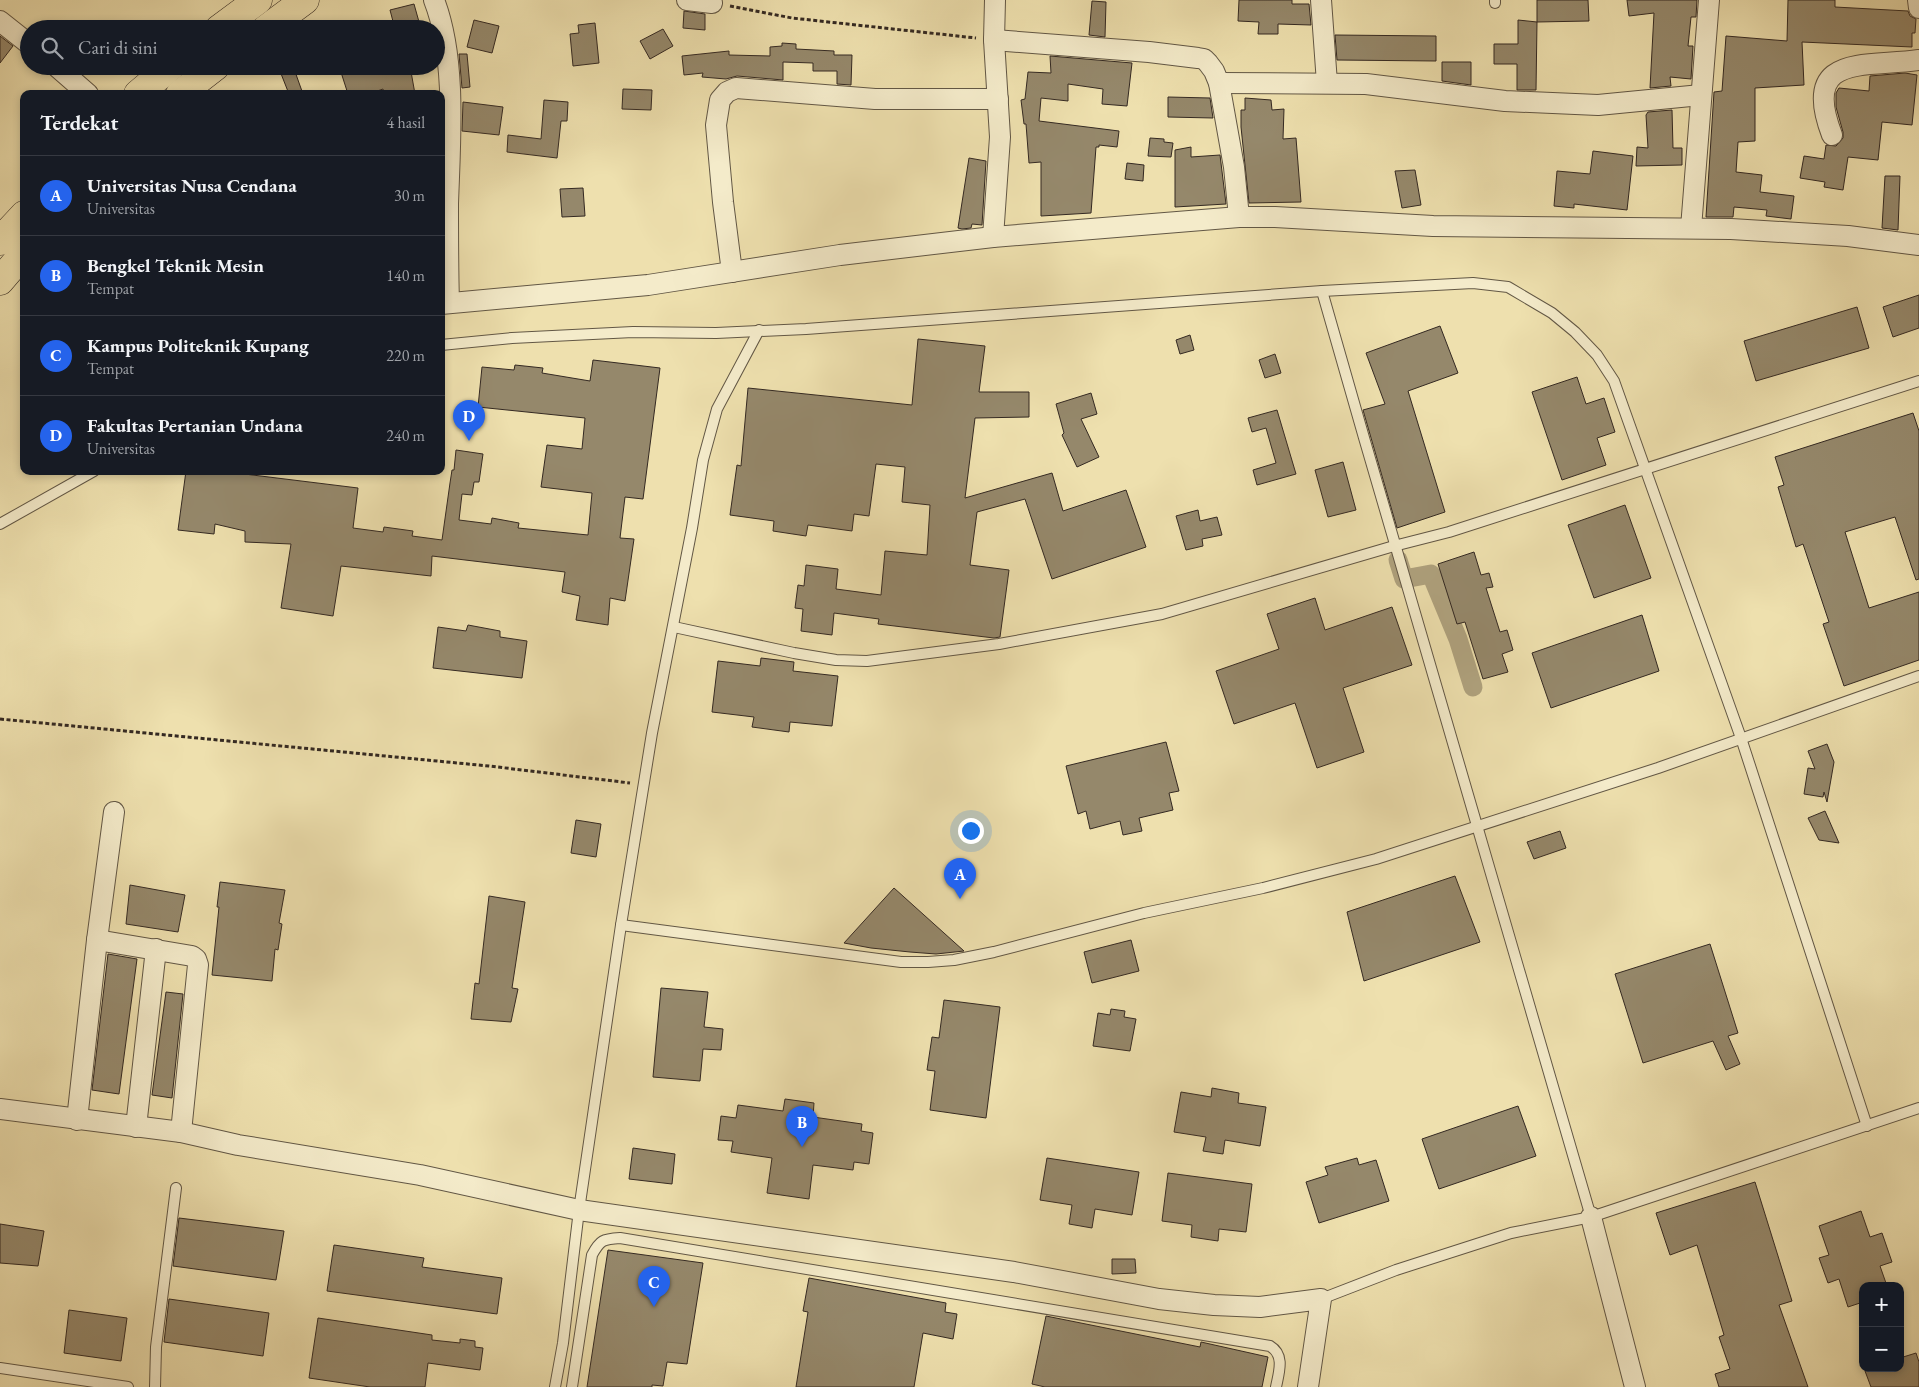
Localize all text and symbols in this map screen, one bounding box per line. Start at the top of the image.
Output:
search box [20,20,445,75]
icon: search [38,34,66,62]
text: Cari di sini [78,35,157,60]
text: Terdekat [40,109,118,136]
text: 4 hasil [387,112,425,133]
text: Universitas Nusa Cendana [87,173,297,198]
text: A [50,185,62,206]
text: 30 m [394,185,425,206]
text: Universitas [87,198,155,219]
text: Bengkel Teknik Mesin [87,253,264,278]
text: B [51,265,61,286]
text: 140 m [386,265,425,286]
text: Tempat [87,278,134,299]
text: Kampus Politeknik Kupang [87,333,309,358]
text: C [50,345,62,366]
text: 220 m [386,345,425,366]
text: Tempat [87,358,134,379]
pin: D [453,400,485,441]
text: Fakultas Pertanian Undana [87,413,303,438]
text: D [50,425,62,446]
text: 240 m [386,425,425,446]
text: Universitas [87,438,155,459]
your location [958,818,984,844]
pin: A [944,858,976,899]
pin: B [786,1106,818,1147]
pin: C [638,1266,670,1307]
map controls [1859,1282,1904,1372]
button: + [1859,1282,1904,1327]
button: − [1859,1327,1904,1372]

